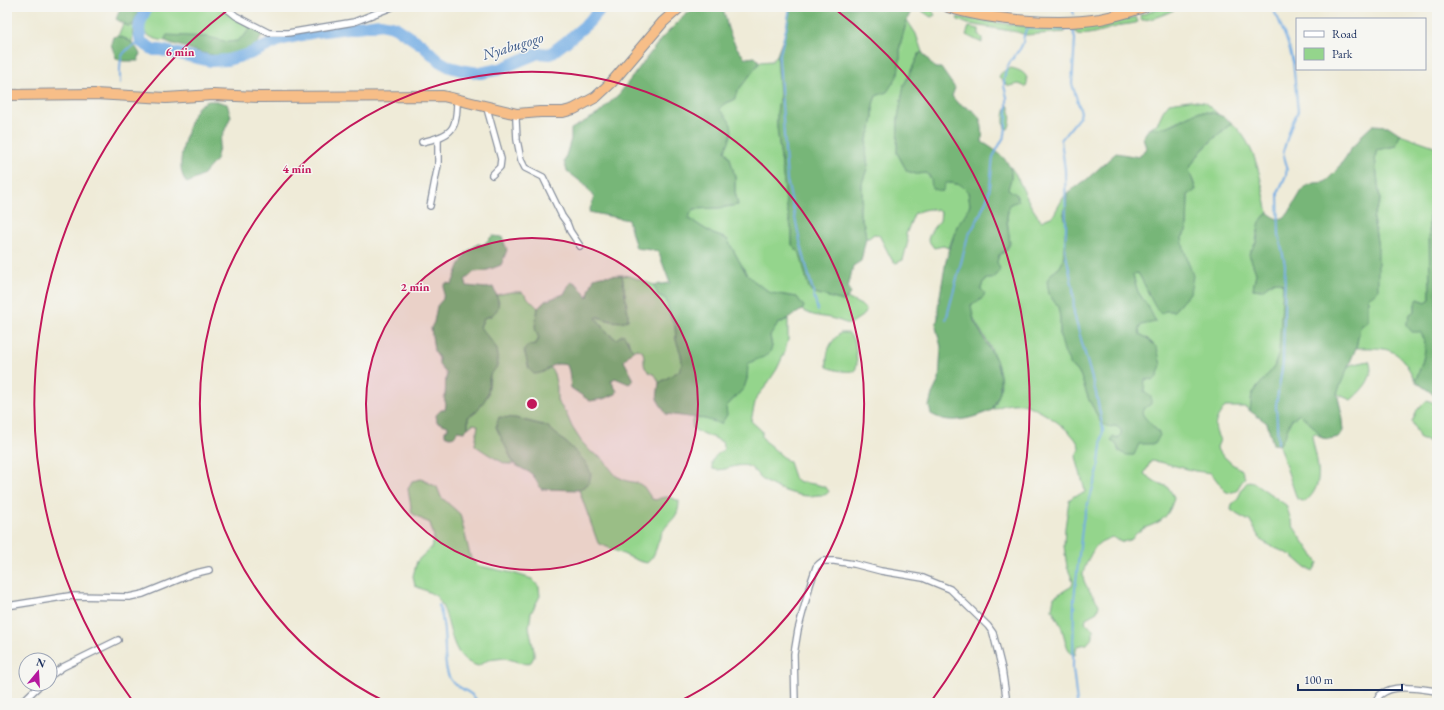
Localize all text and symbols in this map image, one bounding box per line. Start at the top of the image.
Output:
legend [1296,18,1426,70]
text: Road [1332,26,1358,42]
water label: Nyabugogo [479,27,546,64]
text: 6 min [165,44,195,60]
text: Park [1332,46,1353,62]
text: 4 min [282,161,312,177]
text: 2 min [400,279,430,295]
centre of rings [525,397,539,411]
north arrow [18,652,58,692]
text: N [35,654,48,671]
scale bar [1298,666,1402,692]
text: 100 m [1304,672,1334,688]

